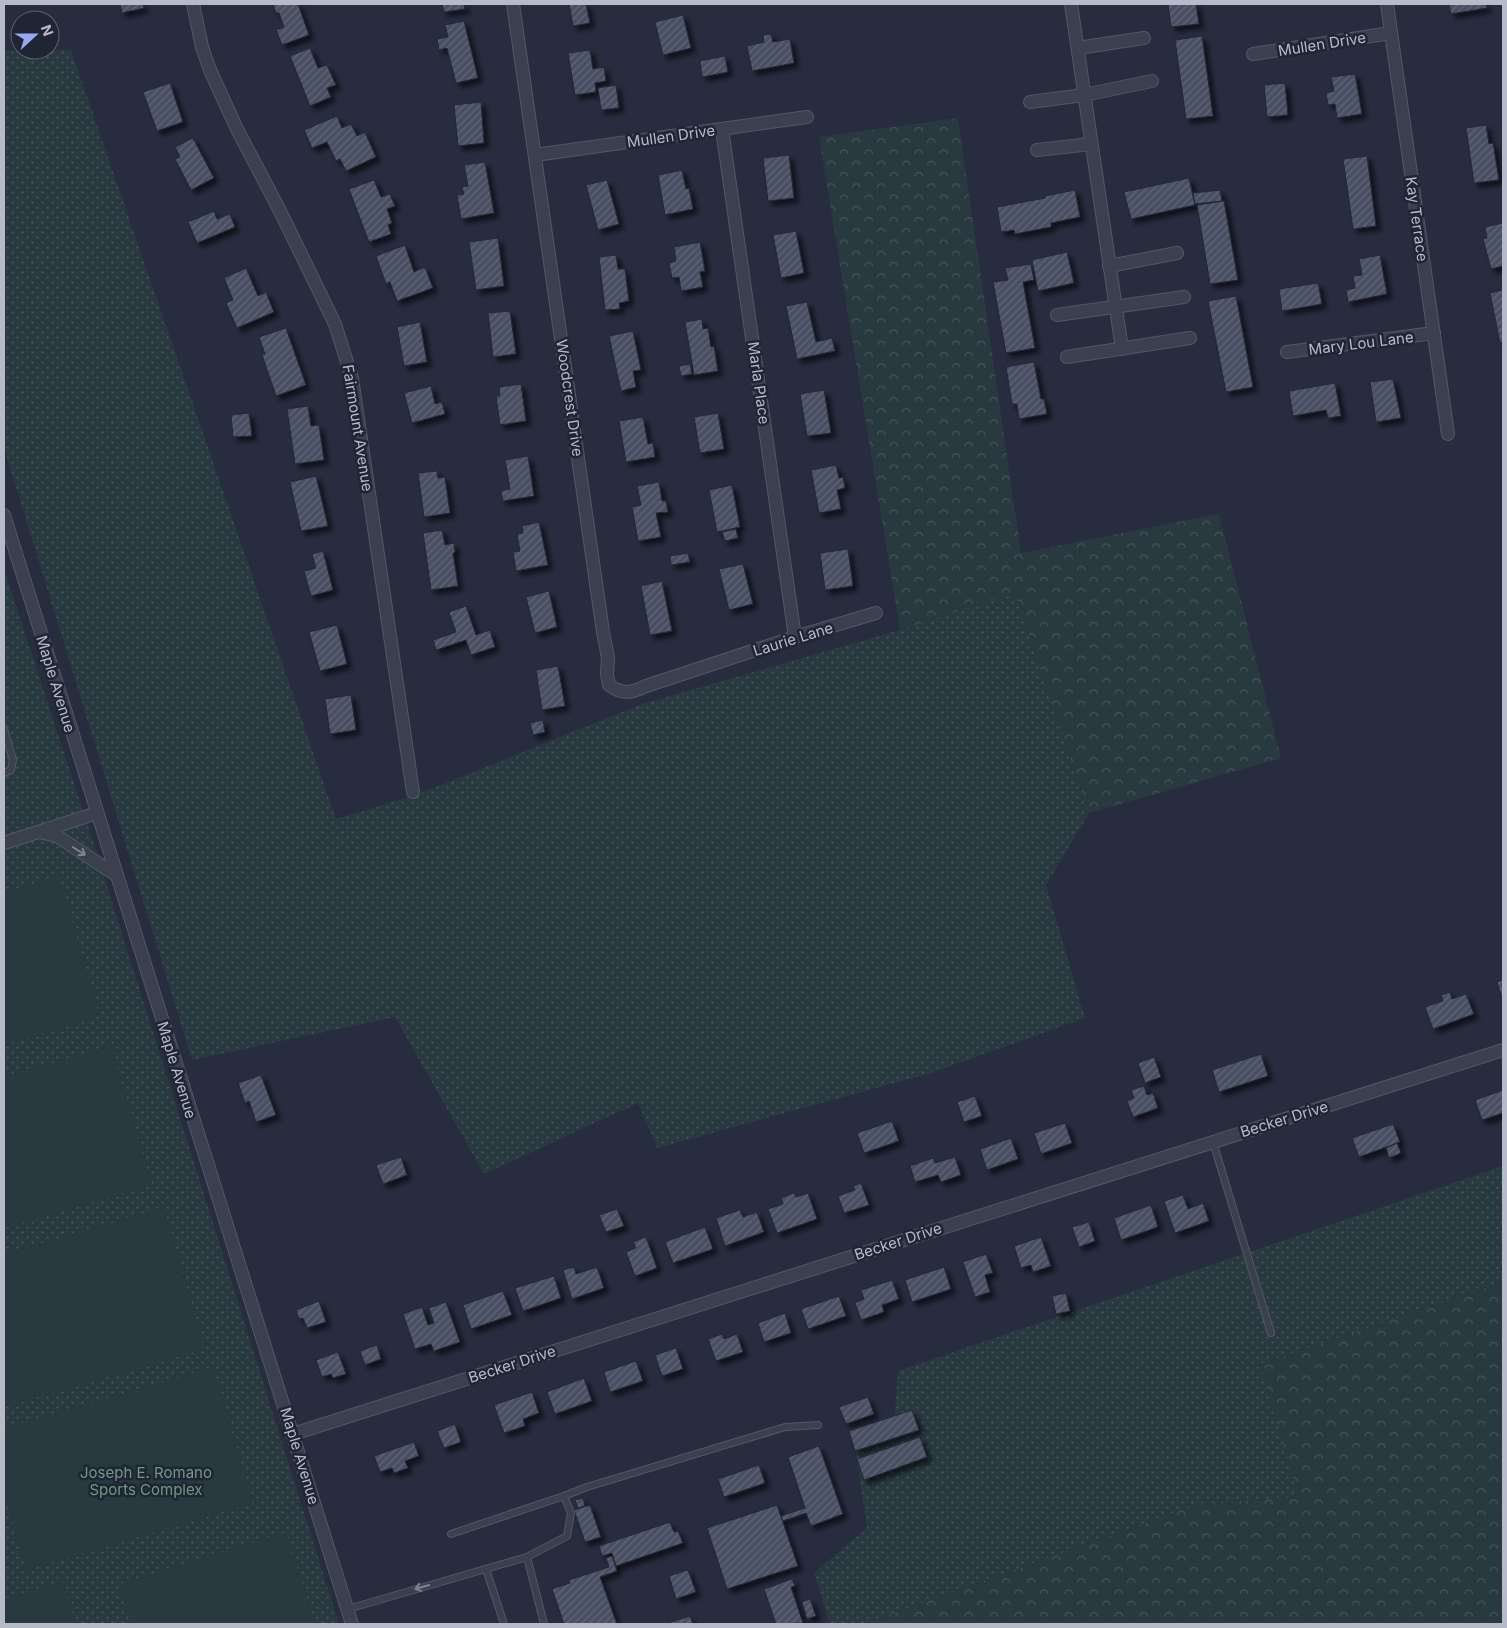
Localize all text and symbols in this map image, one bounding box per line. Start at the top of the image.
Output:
north arrow [10,10,60,60]
text: N [38,22,57,38]
street label: Mullen Drive [1277,28,1367,60]
street label: Mullen Drive [626,120,716,152]
street label: Kay Terrace [1402,175,1432,263]
street label: Mary Lou Lane [1307,327,1415,359]
street label: Woodcrest Drive [552,338,588,458]
street label: Marla Place [744,341,774,425]
street label: Fairmount Avenue [339,363,377,493]
street label: Laurie Lane [751,618,835,660]
street label: Maple Avenue [32,633,80,735]
one-way arrow [72,846,86,856]
street label: Maple Avenue [153,1019,201,1121]
street label: Becker Drive [1238,1097,1330,1141]
street label: Becker Drive [852,1218,944,1264]
street label: Becker Drive [466,1341,558,1387]
street label: Maple Avenue [276,1405,324,1507]
park label: Joseph E. Romano Sports Complex [80,1463,212,1499]
one-way arrow [415,1583,431,1593]

